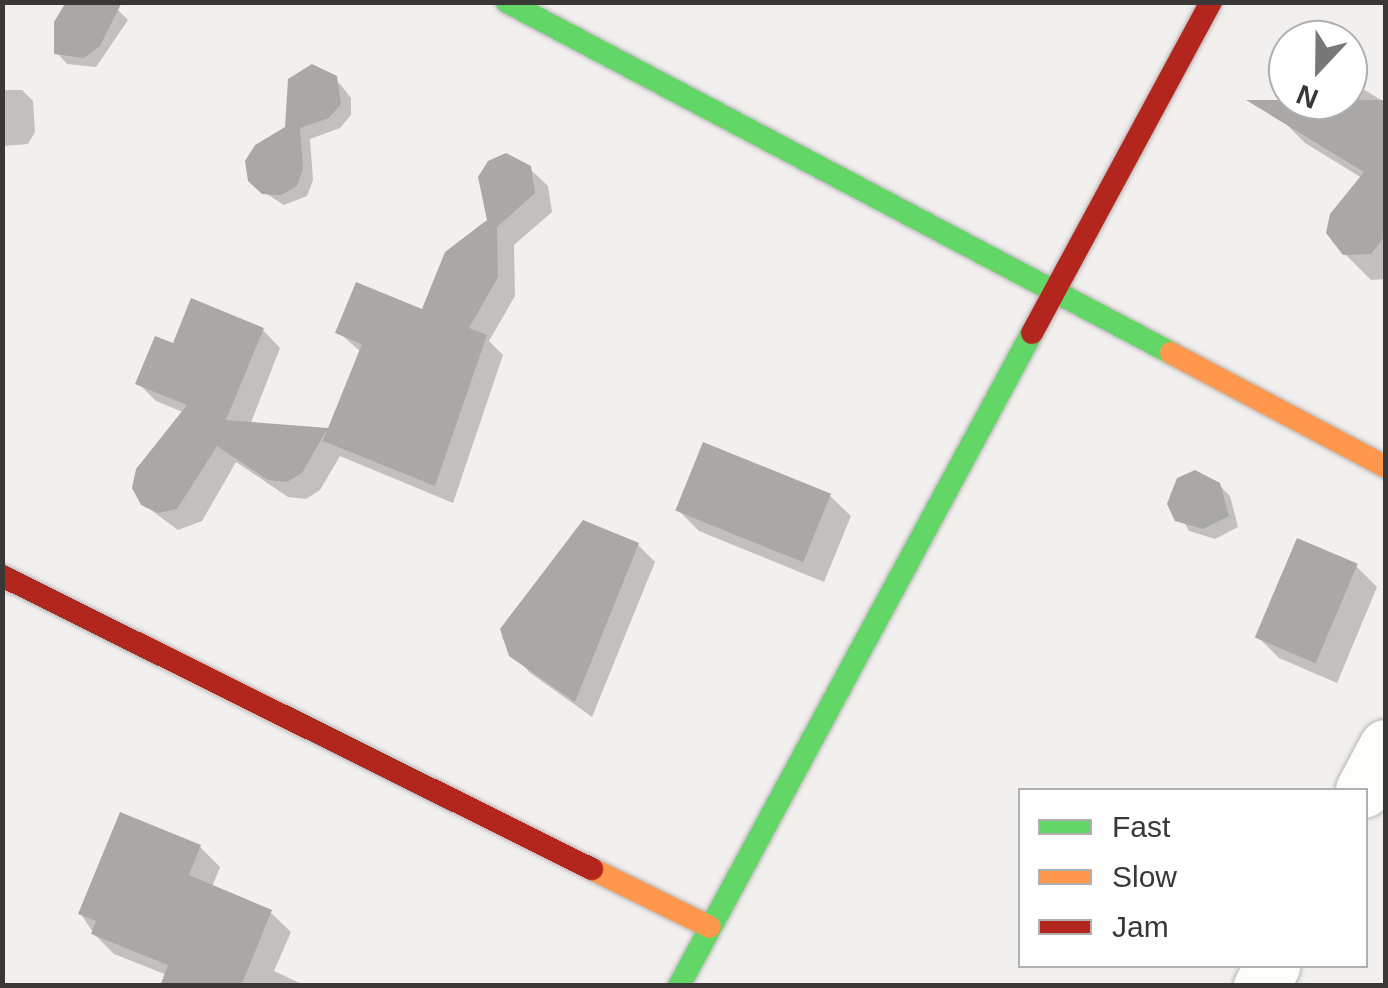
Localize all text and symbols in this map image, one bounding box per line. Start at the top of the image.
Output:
north arrow [1268,20,1368,120]
text: N [1292,78,1323,115]
legend [1018,788,1368,968]
text: Fast [1112,810,1170,843]
text: Slow [1112,860,1177,893]
text: Jam [1112,910,1169,943]

